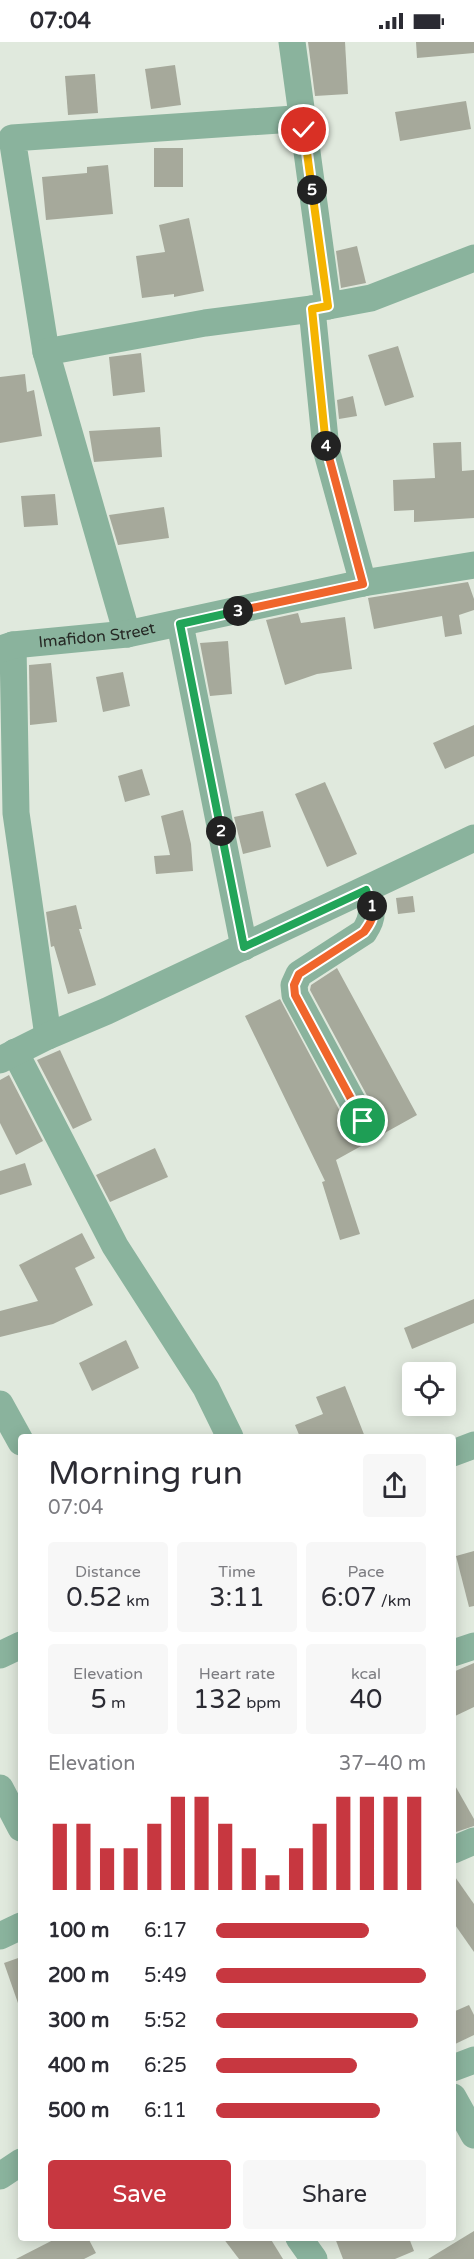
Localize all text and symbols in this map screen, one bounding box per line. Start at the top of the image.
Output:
text: 07:04 [30,8,91,34]
pin [278,104,329,155]
icon: check [287,113,320,146]
pin: 5 [297,175,327,205]
text: 5 [307,180,317,200]
pin: 4 [311,431,341,461]
text: 4 [321,436,331,456]
pin: 3 [223,596,253,626]
text: 3 [233,601,243,621]
street label: Imafidon Street [37,618,157,652]
pin: 2 [206,816,236,846]
text: 2 [216,821,226,841]
pin: 1 [357,891,387,921]
text: 1 [367,896,377,916]
pin [337,1095,388,1146]
icon: arrive [346,1104,379,1137]
map controls [402,1362,456,1416]
button: locate [402,1362,456,1416]
text: Morning run [48,1454,243,1493]
button: share [363,1454,426,1517]
text: 07:04 [48,1496,103,1520]
text: Distance [75,1562,141,1582]
text: Time [218,1562,256,1582]
text: Pace [348,1562,384,1582]
text: 0.52 [66,1582,122,1613]
text: 3:11 [209,1582,265,1613]
text: 6:07 [321,1582,377,1613]
text: km [122,1591,150,1611]
text: /km [377,1591,411,1611]
text: Elevation [73,1664,143,1684]
text: Heart rate [199,1664,275,1684]
text: kcal [351,1664,381,1684]
text: 5 [90,1684,107,1715]
text: 132 [193,1684,242,1715]
text: 40 [350,1684,382,1715]
text: m [107,1693,126,1713]
text: bpm [242,1693,281,1713]
text: Elevation [48,1752,135,1776]
text: 37–40 m [339,1752,426,1776]
text: 100 m [48,1919,109,1943]
text: 6:17 [144,1919,187,1943]
text: 200 m [48,1964,109,1988]
text: 5:49 [144,1964,187,1988]
text: 300 m [48,2009,109,2033]
text: 5:52 [144,2009,187,2033]
text: 400 m [48,2054,109,2078]
text: 6:25 [144,2054,187,2078]
text: 500 m [48,2099,109,2123]
text: 6:11 [144,2099,187,2123]
button: Save [48,2160,231,2229]
button: Share [243,2160,426,2229]

